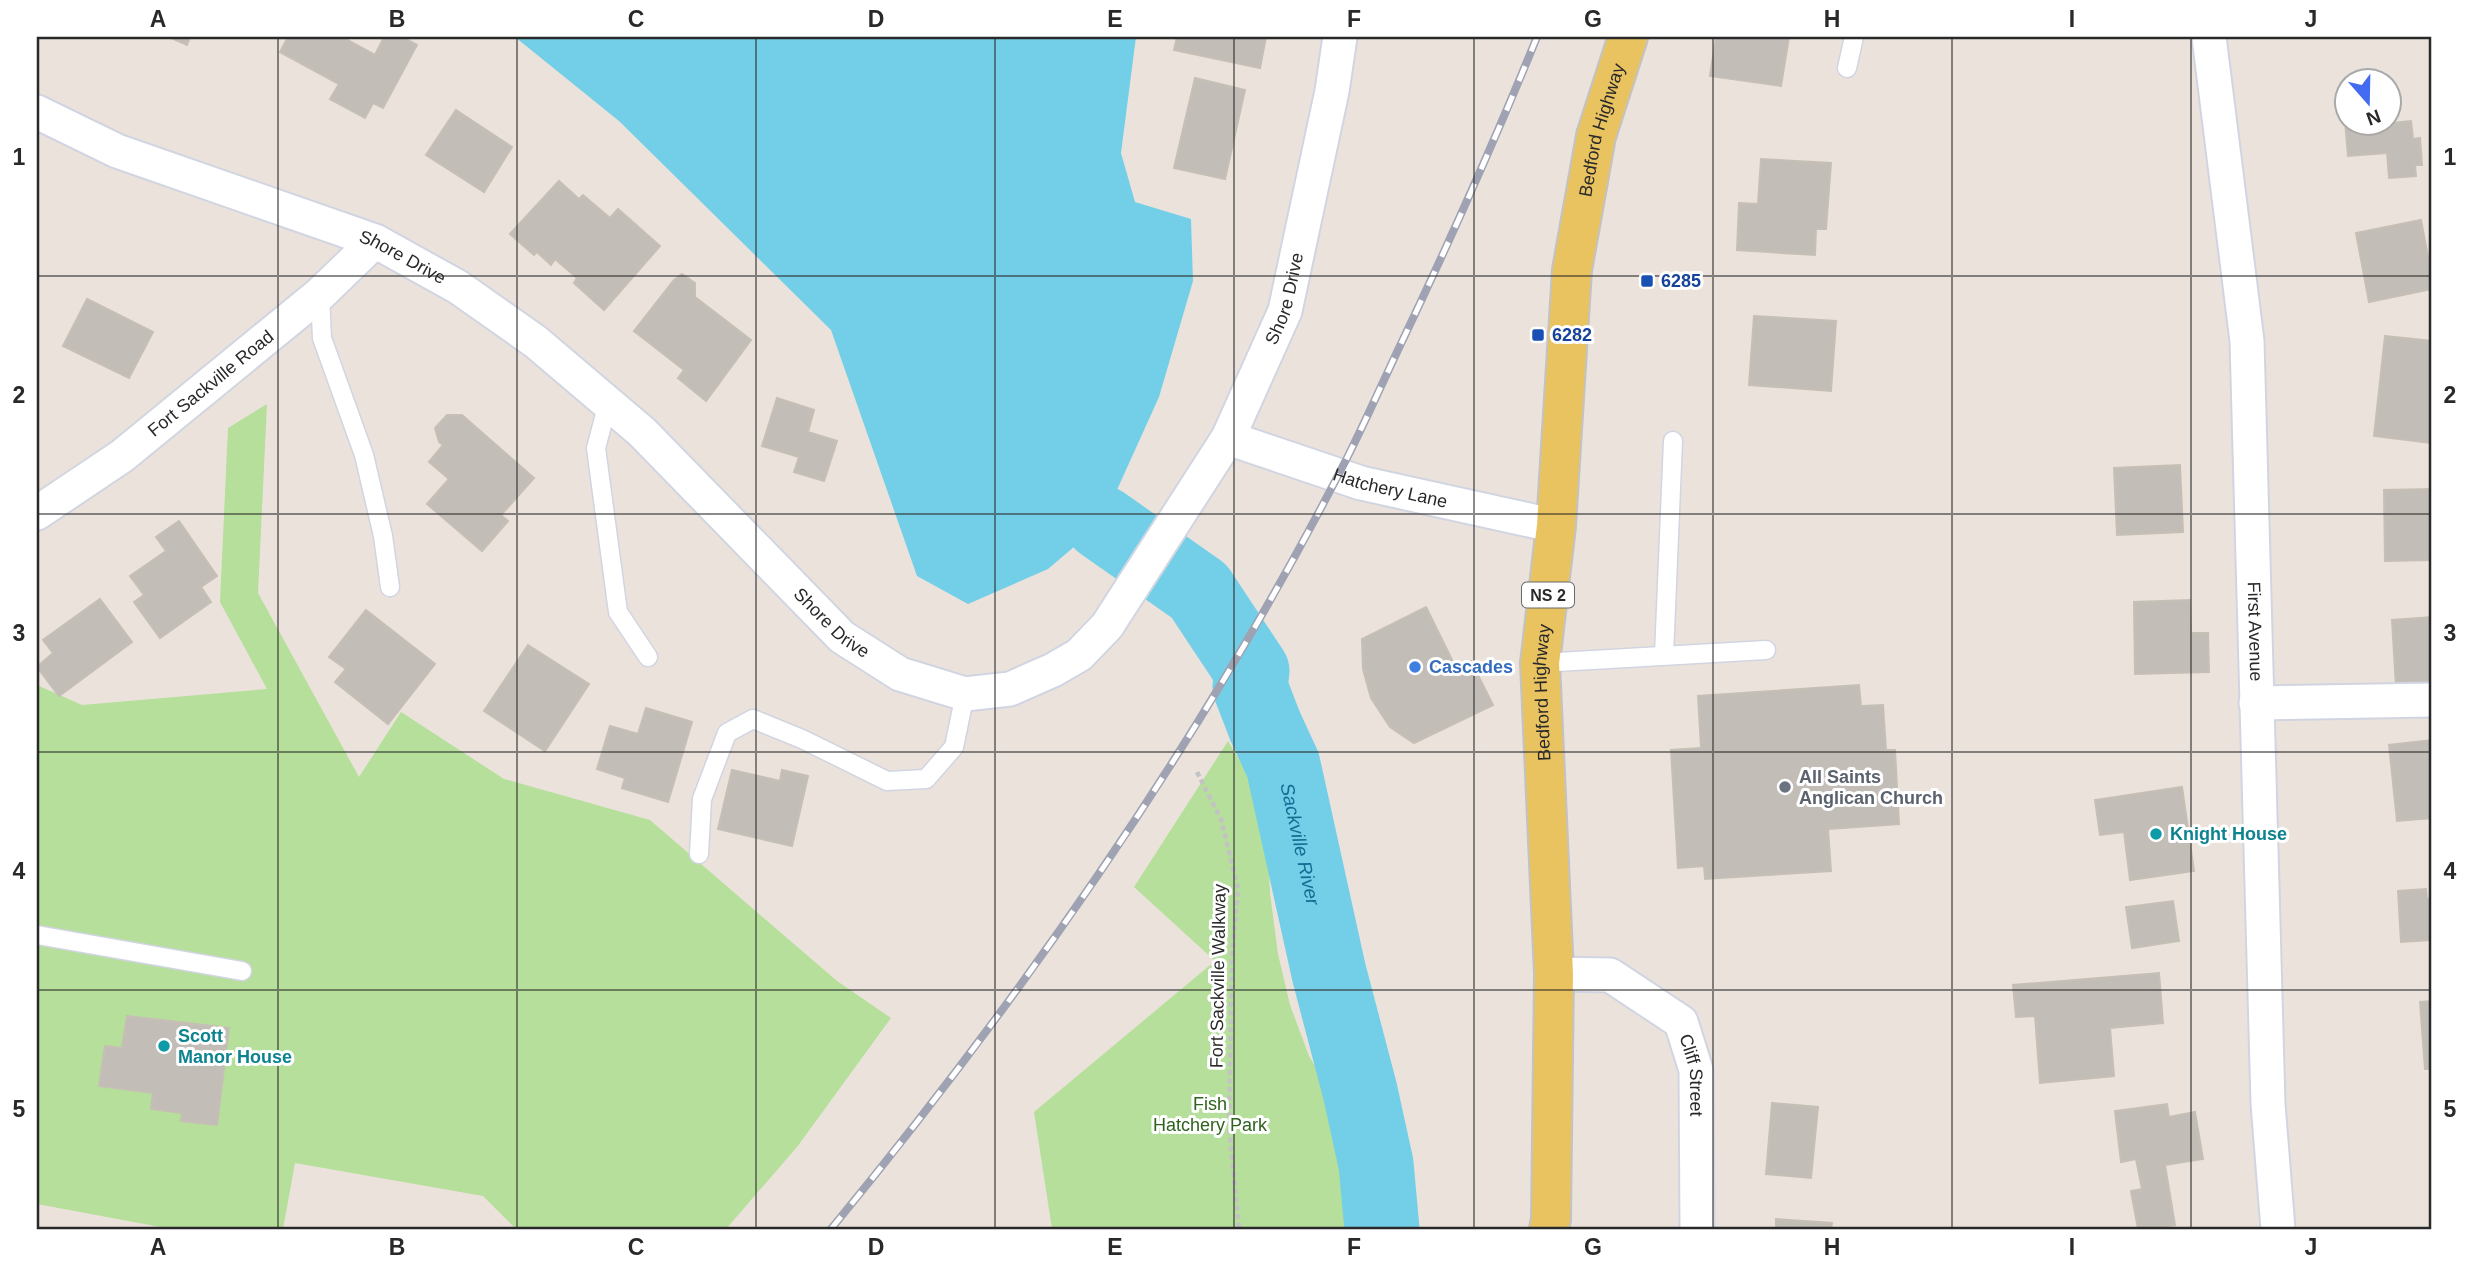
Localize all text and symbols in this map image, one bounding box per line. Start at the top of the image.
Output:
text: A [150,6,166,32]
text: B [389,6,405,32]
text: C [628,6,644,32]
text: D [868,6,884,32]
text: E [1107,6,1123,32]
text: F [1347,6,1361,32]
text: G [1584,6,1602,32]
text: H [1824,6,1840,32]
text: I [2069,6,2075,32]
text: J [2305,6,2317,32]
street label: Bedford Highway [1575,61,1629,198]
north arrow [2332,66,2402,136]
text: N [2364,105,2384,130]
text: 1 [13,144,26,170]
text: 1 [2444,144,2457,170]
street label: Shore Drive [357,226,449,288]
street label: Shore Drive [1261,251,1307,348]
place label: 6285 [1661,271,1701,291]
marker: 6285 [1639,273,1655,289]
place label: 6282 [1552,325,1592,345]
street label: Fort Sackville Road [144,326,278,441]
marker: 6282 [1530,327,1546,343]
text: 2 [13,382,25,408]
text: 2 [2444,382,2456,408]
street label: Hatchery Lane [1330,464,1449,512]
street label: First Avenue [2244,581,2266,682]
road number: NS 2 [1522,582,1574,608]
street label: Shore Drive [790,584,873,662]
text: 3 [13,620,25,646]
text: 3 [2444,620,2456,646]
street label: Bedford Highway [1530,623,1554,761]
place label: Cascades [1429,657,1513,677]
marker: Cascades [1407,659,1423,675]
place label: All Saints Anglican Church [1799,767,1943,808]
marker: All Saints Anglican Church [1777,779,1793,795]
water label: Sackville River [1277,781,1324,908]
place label: Knight House [2170,824,2287,844]
marker: Knight House [2148,826,2164,842]
text: 4 [13,858,26,884]
text: 4 [2444,858,2457,884]
street label: Fort Sackville Walkway [1206,884,1230,1068]
place label: Scott Manor House [178,1026,292,1067]
street label: Cliff Street [1675,1031,1706,1117]
marker: Scott Manor House [156,1038,172,1054]
park label: Fish Hatchery Park [1153,1094,1268,1135]
text: 5 [13,1096,26,1122]
text: 5 [2444,1096,2457,1122]
text: A [150,1234,166,1260]
text: B [389,1234,405,1260]
text: C [628,1234,644,1260]
text: D [868,1234,884,1260]
text: E [1107,1234,1123,1260]
text: F [1347,1234,1361,1260]
text: G [1584,1234,1602,1260]
text: H [1824,1234,1840,1260]
text: I [2069,1234,2075,1260]
text: J [2305,1234,2317,1260]

